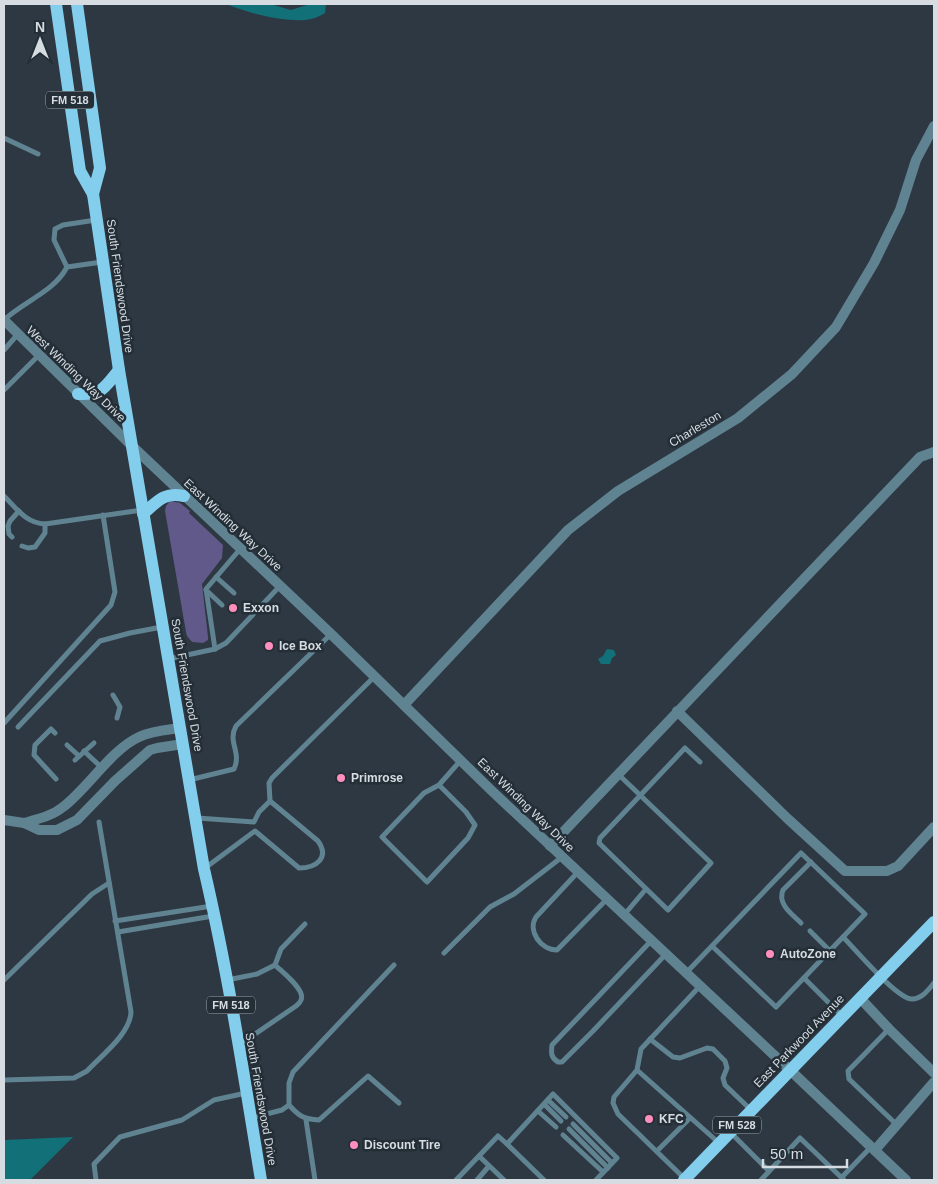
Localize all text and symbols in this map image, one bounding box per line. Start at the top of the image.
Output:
north arrow [15,15,65,65]
text: N [35,19,45,35]
road number: FM 518 [46,92,94,108]
street label: South Friendswood Drive [104,218,136,354]
street label: West Winding Way Drive [24,323,129,425]
street label: Charleston [667,408,723,450]
street label: East Winding Way Drive [181,476,285,574]
place label: Exxon [243,601,279,615]
marker: Exxon [227,602,239,614]
street label: South Friendswood Drive [168,617,206,753]
place label: Ice Box [279,639,322,653]
marker: Ice Box [263,640,275,652]
street label: East Winding Way Drive [475,755,577,855]
place label: Primrose [351,771,403,785]
marker: Primrose [335,772,347,784]
place label: AutoZone [780,947,836,961]
marker: AutoZone [764,948,776,960]
street label: East Parkwood Avenue [751,991,847,1090]
road number: FM 518 [207,996,255,1014]
street label: South Friendswood Drive [242,1031,280,1167]
place label: KFC [659,1112,684,1126]
marker: KFC [643,1113,655,1125]
road number: FM 528 [713,1116,761,1134]
scale bar [763,1136,847,1168]
place label: Discount Tire [364,1138,441,1152]
marker: Discount Tire [348,1139,360,1151]
text: 50 m [770,1145,803,1162]

